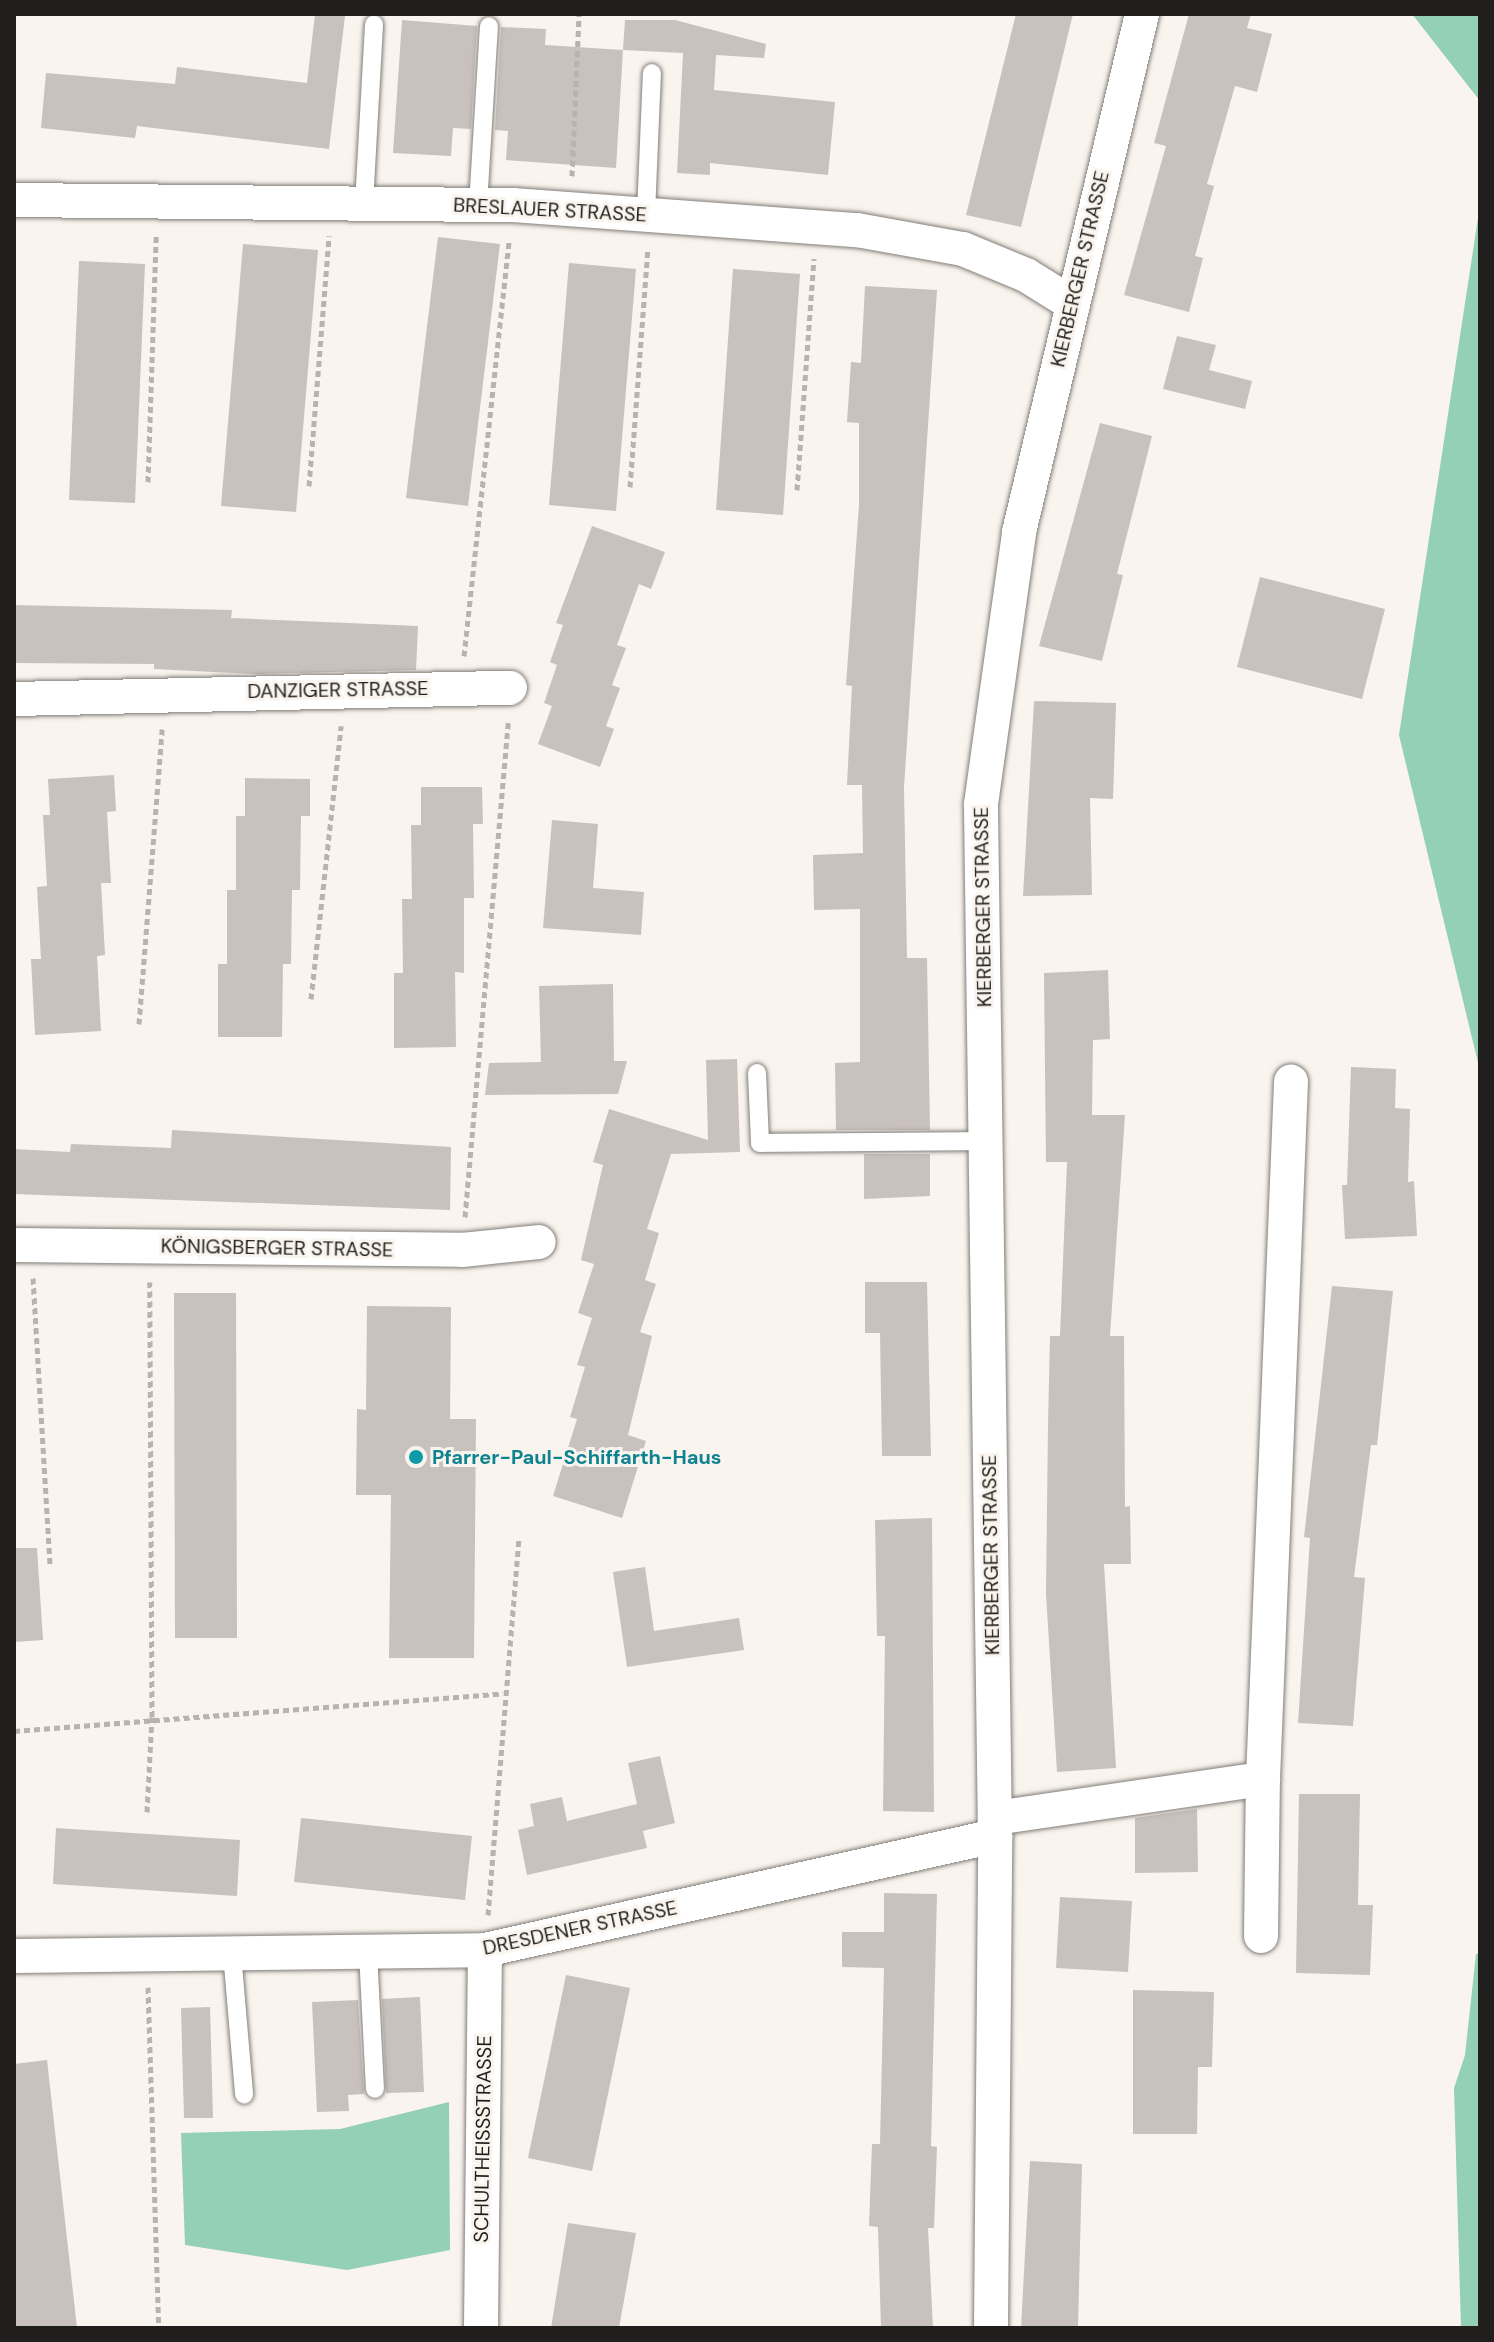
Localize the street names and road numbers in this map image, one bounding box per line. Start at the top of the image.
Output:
street label: KIERBERGER STRASSE [1046,169,1114,369]
street label: BRESLAUER STRASSE [453,193,647,227]
street label: DANZIGER STRASSE [247,676,429,704]
street label: KIERBERGER STRASSE [969,807,997,1007]
street label: KÖNIGSBERGER STRASSE [160,1234,394,1262]
street label: KIERBERGER STRASSE [977,1455,1005,1655]
street label: DRESDENER STRASSE [481,1896,679,1960]
street label: SCHULTHEISSSTRASSE [469,2035,497,2243]

